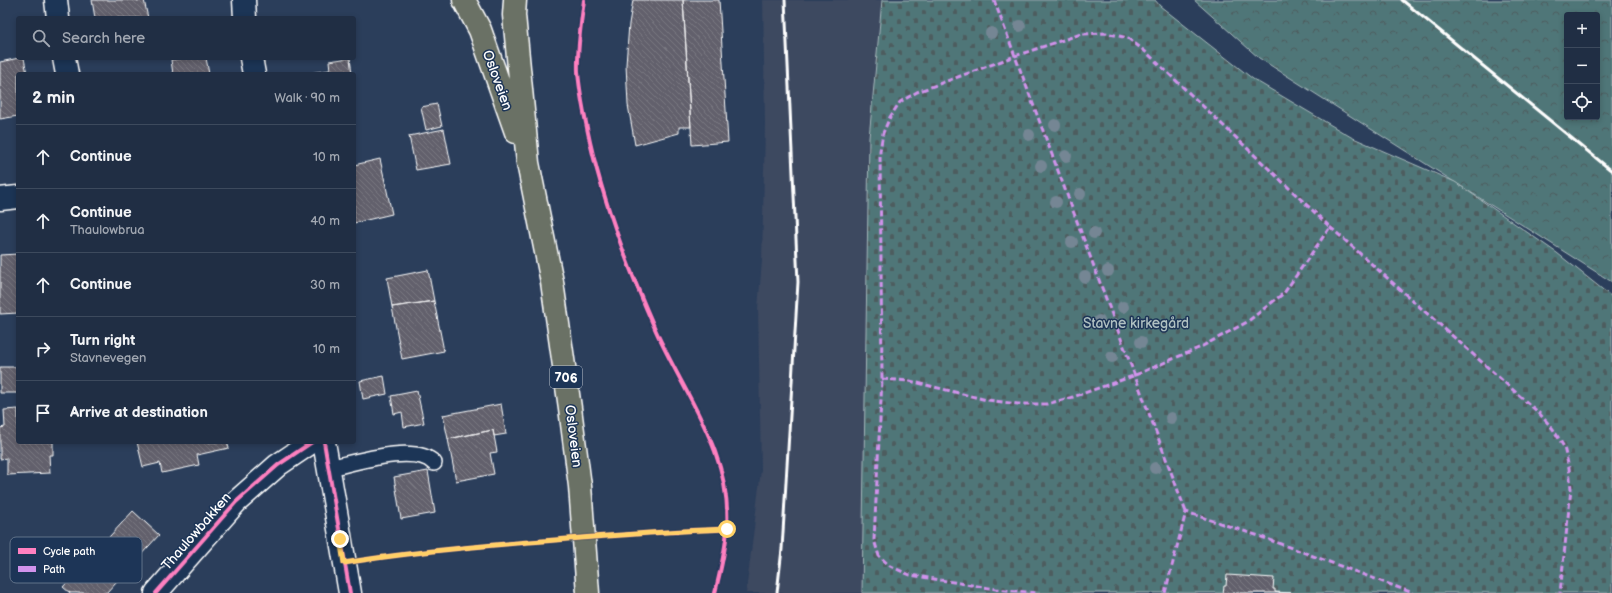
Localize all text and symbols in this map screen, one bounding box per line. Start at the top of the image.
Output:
map controls [1564,12,1600,120]
button: + [1564,12,1600,48]
search box [16,16,356,60]
icon: search [30,27,52,49]
text: Search here [62,29,145,48]
street label: Osloveien [479,48,516,113]
button: − [1564,48,1600,84]
button: locate [1564,84,1600,120]
text: 2 min [32,88,75,108]
text: Walk · 90 m [274,90,340,106]
icon: ahead [32,146,54,168]
text: Continue [70,147,132,166]
text: 10 m [313,149,340,165]
text: Continue [70,203,132,222]
icon: ahead [32,210,54,232]
text: 40 m [310,213,340,229]
text: Thaulowbrua [70,222,145,238]
icon: ahead [32,274,54,296]
text: Continue [70,275,132,294]
text: 30 m [310,277,340,293]
park label: Stavne kirkegård [1083,315,1189,332]
text: Turn right [70,331,135,350]
icon: right [32,338,54,360]
text: 10 m [313,341,340,357]
text: Stavnevegen [70,350,146,366]
road number: 706 [550,366,582,388]
icon: arrive [32,402,54,424]
text: Arrive at destination [70,403,208,422]
street label: Osloveien [561,404,586,468]
street label: Thaulowbakken [158,489,235,574]
route start [718,520,736,538]
route end [331,530,349,548]
legend [10,537,142,583]
text: Cycle path [43,545,95,558]
text: Path [43,563,65,576]

